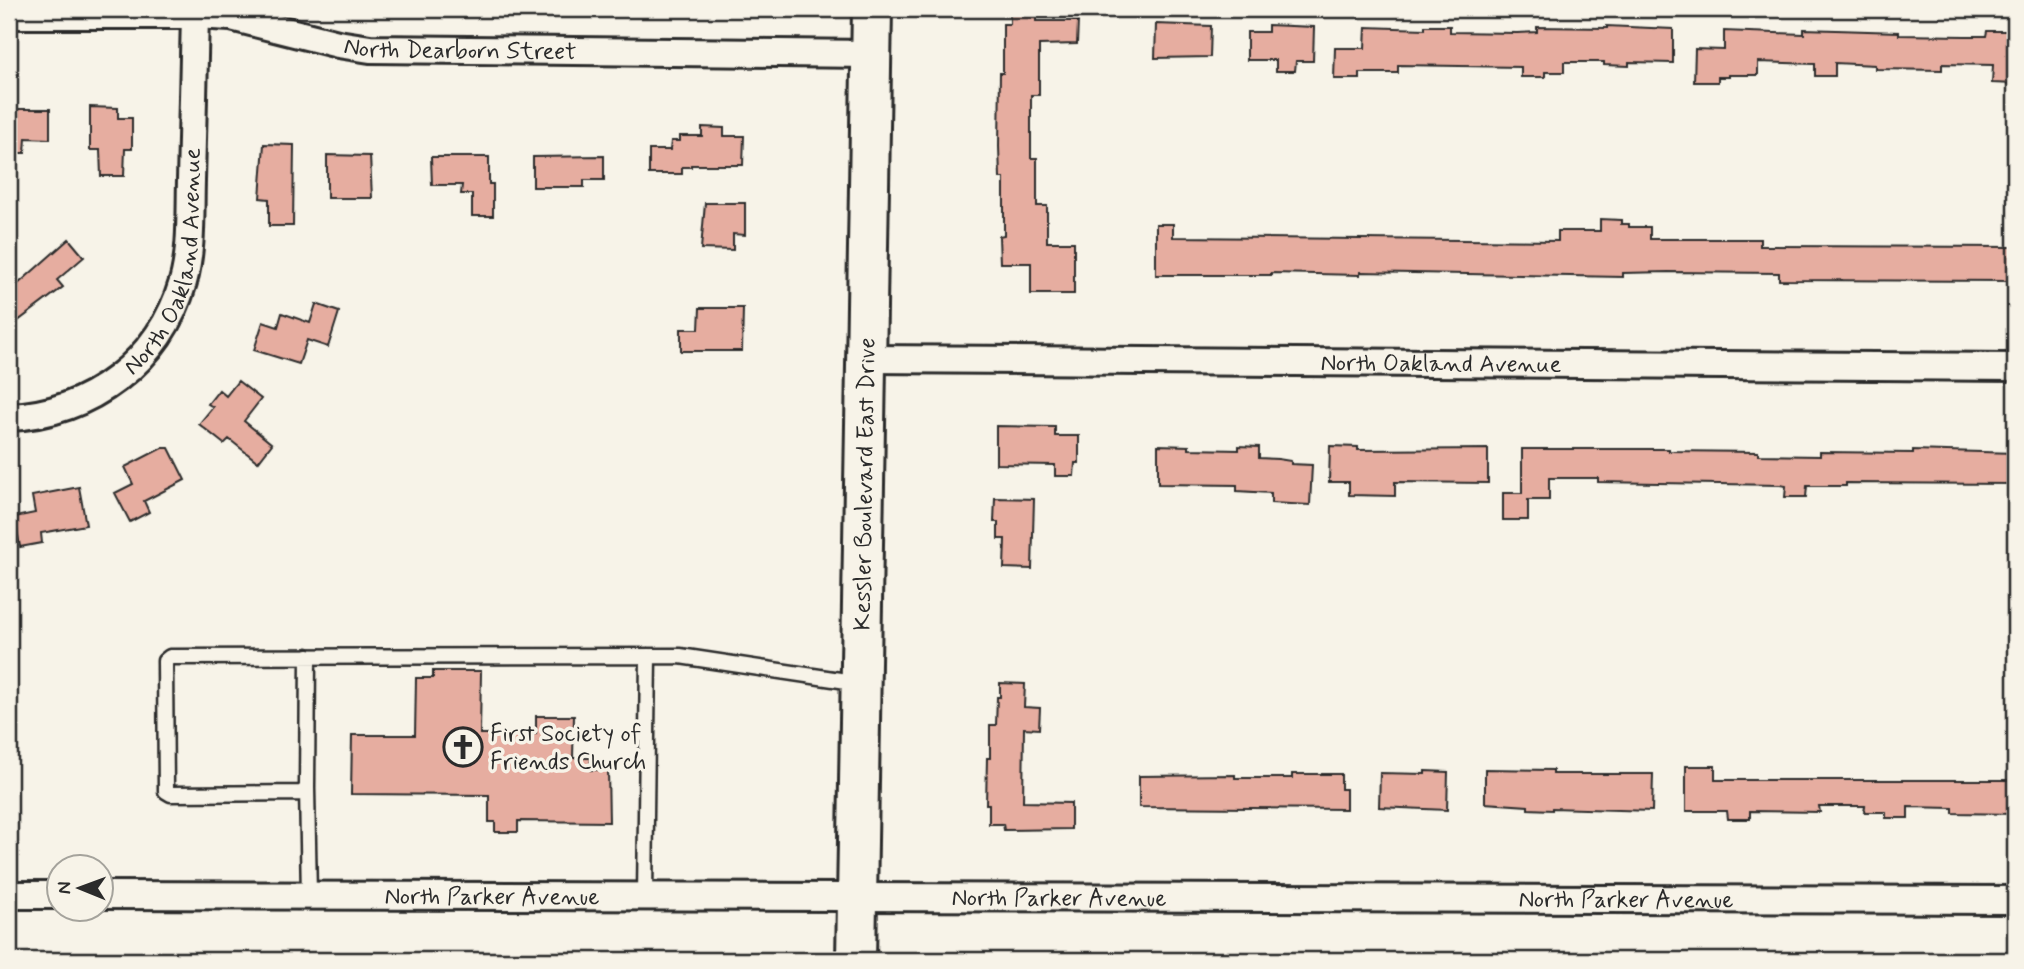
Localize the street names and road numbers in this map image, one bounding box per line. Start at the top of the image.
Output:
street label: North Dearborn Street [342,31,577,68]
street label: North Oakland Avenue [118,147,209,383]
street label: Kessler Boulevard East Drive [848,337,883,631]
street label: North Oakland Avenue [1320,348,1562,381]
street label: North Parker Avenue [384,882,600,913]
street label: North Parker Avenue [951,883,1167,915]
street label: North Parker Avenue [1518,885,1734,916]

